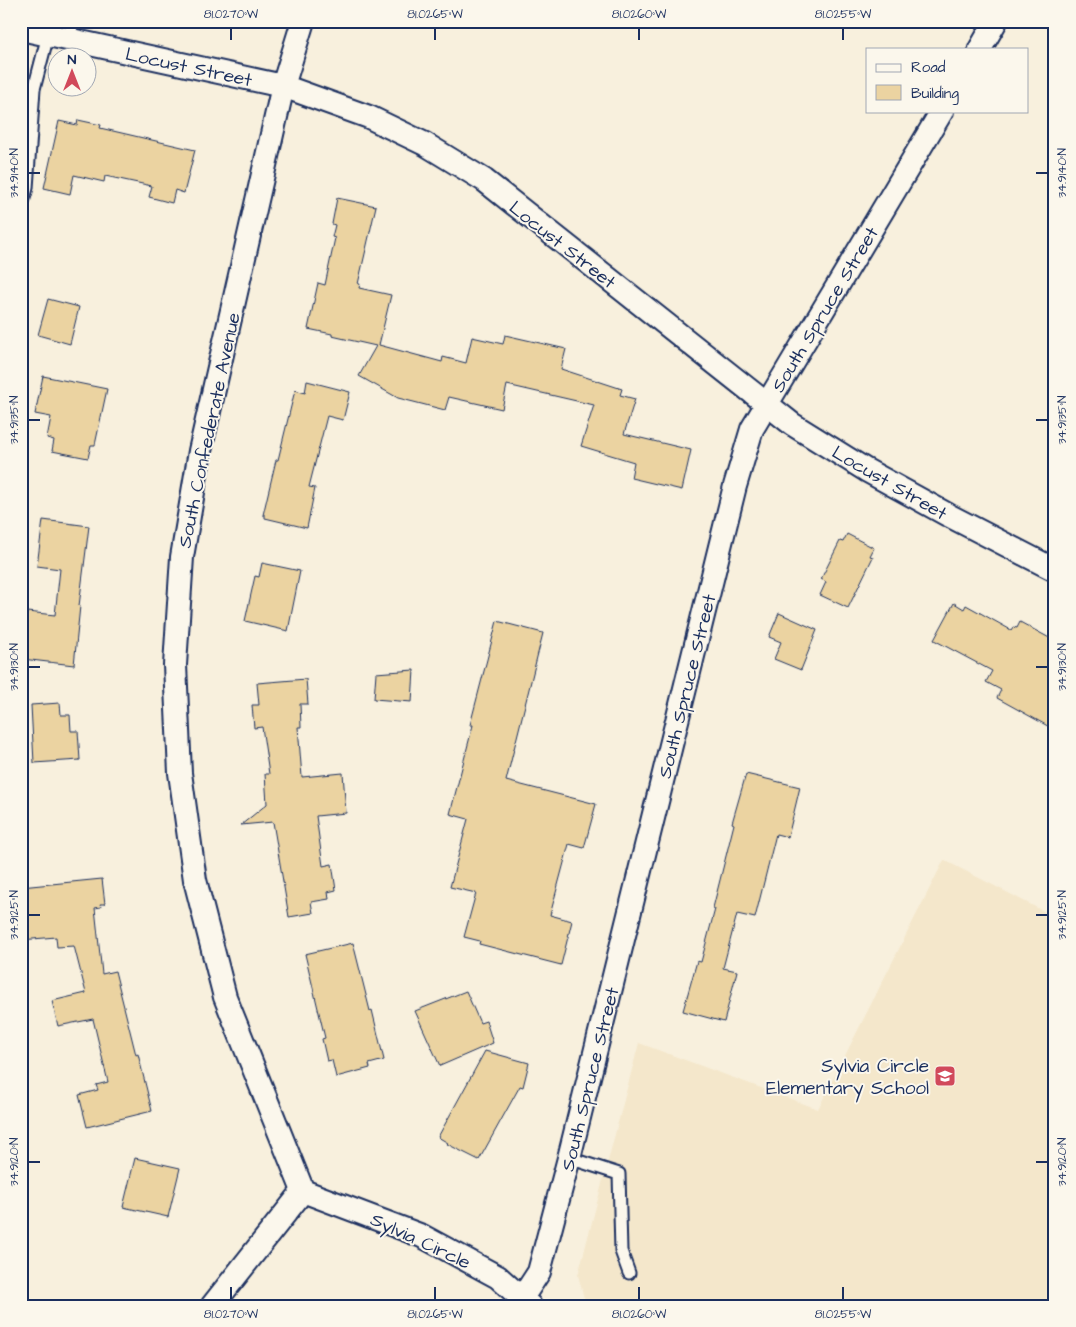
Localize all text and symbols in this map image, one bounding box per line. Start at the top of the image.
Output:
text: 81.0270°W [204,6,259,23]
text: 81.0265°W [407,6,463,23]
text: 81.0260°W [612,6,667,23]
text: 81.0255°W [815,6,872,23]
street label: Locust Street [123,41,255,94]
north arrow [48,48,98,98]
legend [866,48,1028,112]
text: N [68,50,77,70]
text: Road [911,57,946,78]
text: Building [911,83,959,105]
text: 34.9140°N [6,147,23,198]
text: 34.9140°N [1054,147,1071,198]
street label: Locust Street [503,195,621,296]
street label: South Spruce Street [765,222,886,398]
street label: South Confederate Avenue [171,310,248,550]
text: 34.9135°N [6,395,23,445]
text: 34.9135°N [1054,395,1071,445]
street label: Locust Street [827,439,952,527]
street label: South Spruce Street [652,591,723,781]
text: 34.9130°N [6,642,23,691]
text: 34.9130°N [1054,642,1071,691]
text: 34.9125°N [6,890,23,940]
text: 34.9125°N [1054,890,1071,940]
street label: South Spruce Street [555,984,626,1174]
place label: Sylvia Circle Elementary School [766,1053,929,1103]
school or university icon: Sylvia Circle Elementary School [933,1064,957,1088]
text: 34.9120°N [6,1137,23,1186]
text: 34.9120°N [1054,1137,1071,1186]
street label: Sylvia Circle [365,1206,475,1277]
text: 81.0270°W [204,1306,259,1323]
text: 81.0265°W [407,1306,463,1323]
text: 81.0260°W [612,1306,667,1323]
text: 81.0255°W [815,1306,872,1323]

